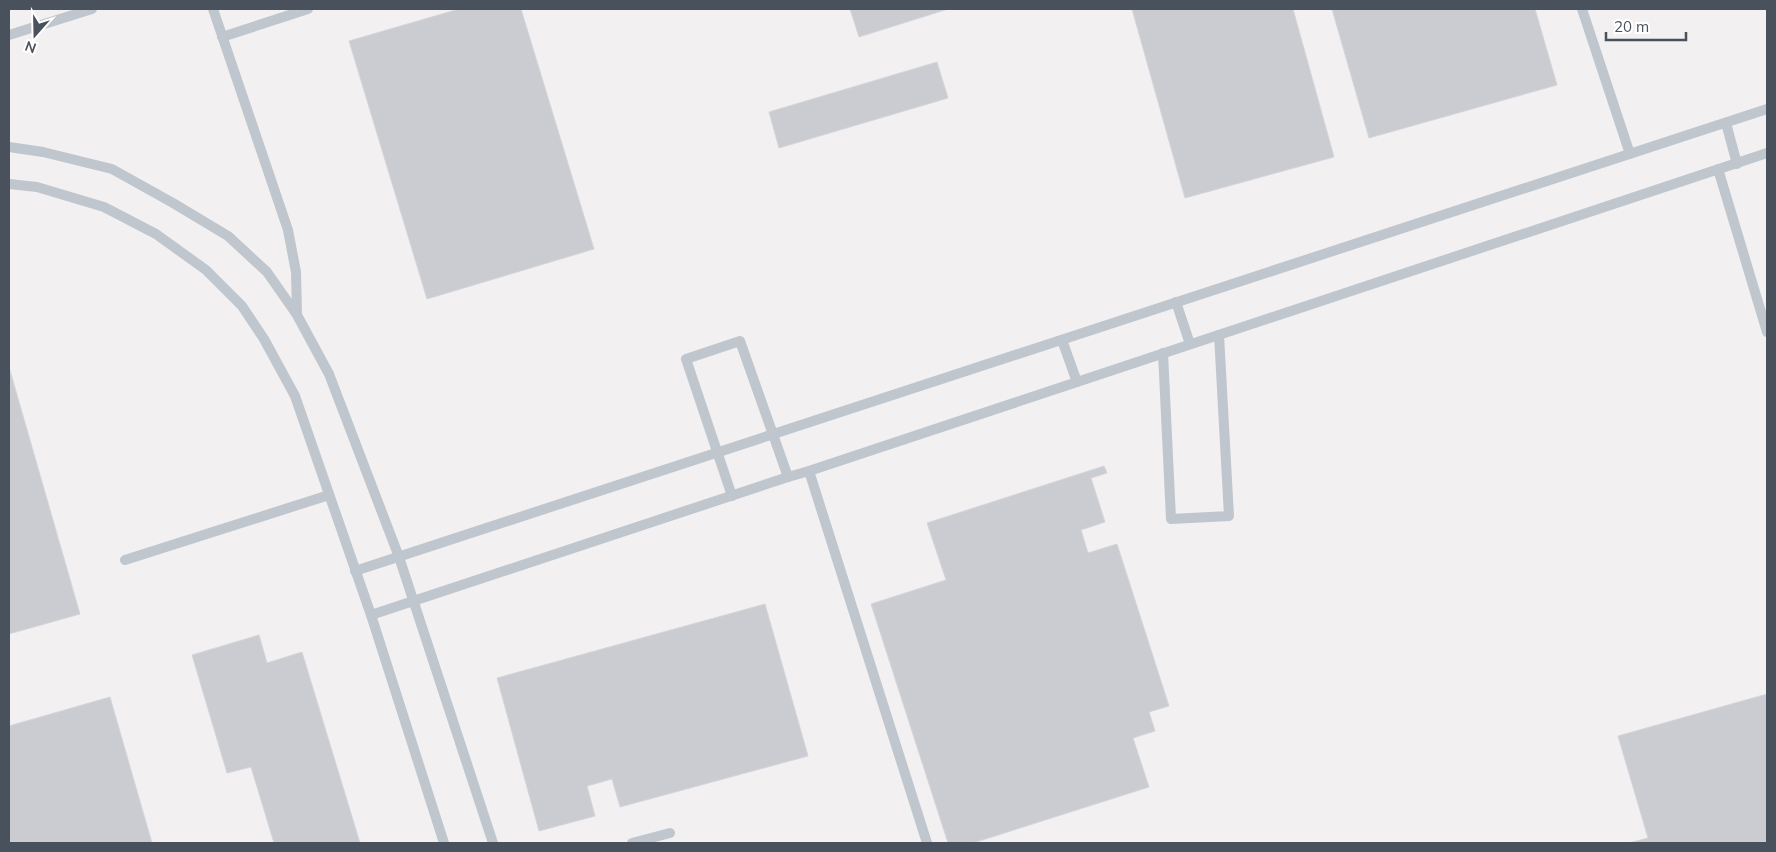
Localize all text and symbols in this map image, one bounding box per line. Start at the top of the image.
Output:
north arrow [10,10,60,60]
scale bar [1606,10,1686,42]
text: 20 m [1614,17,1649,36]
text: N [23,37,39,57]

